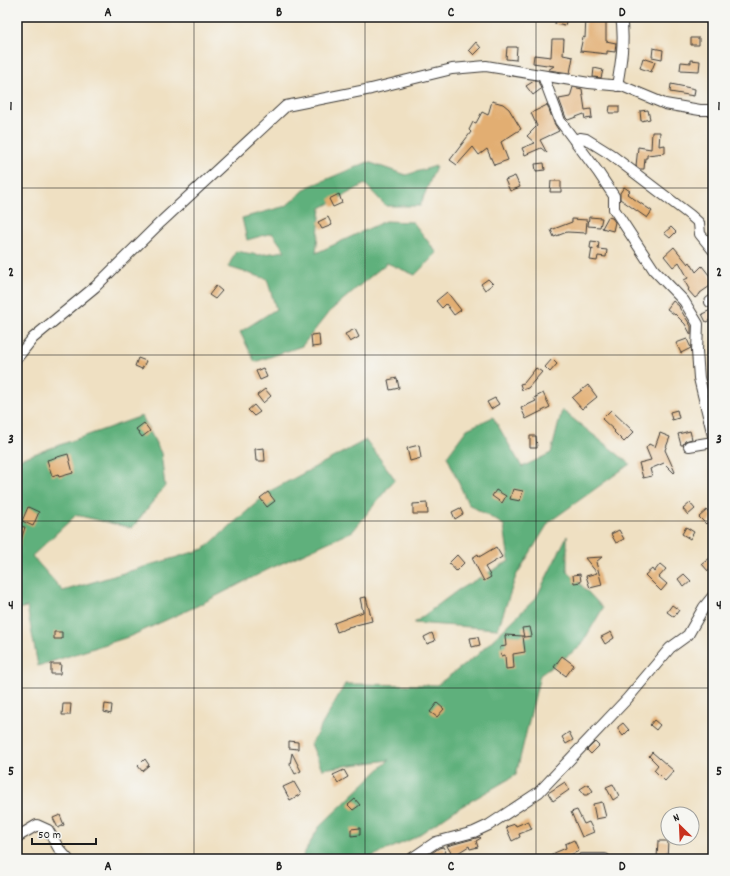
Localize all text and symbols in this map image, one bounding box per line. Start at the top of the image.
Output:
text: A [104,4,112,23]
text: B [276,4,282,23]
text: C [448,4,455,23]
text: D [619,4,626,23]
text: 1 [10,98,13,117]
text: 1 [718,98,721,117]
text: 2 [8,264,14,283]
text: 2 [716,264,722,283]
text: 3 [8,431,14,450]
text: 3 [716,431,722,450]
text: 4 [8,597,14,616]
text: 4 [716,597,722,616]
text: 5 [8,763,14,782]
text: 5 [716,763,722,782]
north arrow [660,806,700,846]
text: N [671,810,683,827]
scale bar [32,820,96,846]
text: 50 m [38,827,61,844]
text: A [104,858,112,876]
text: B [276,858,282,876]
text: C [448,858,455,876]
text: D [619,858,626,876]

